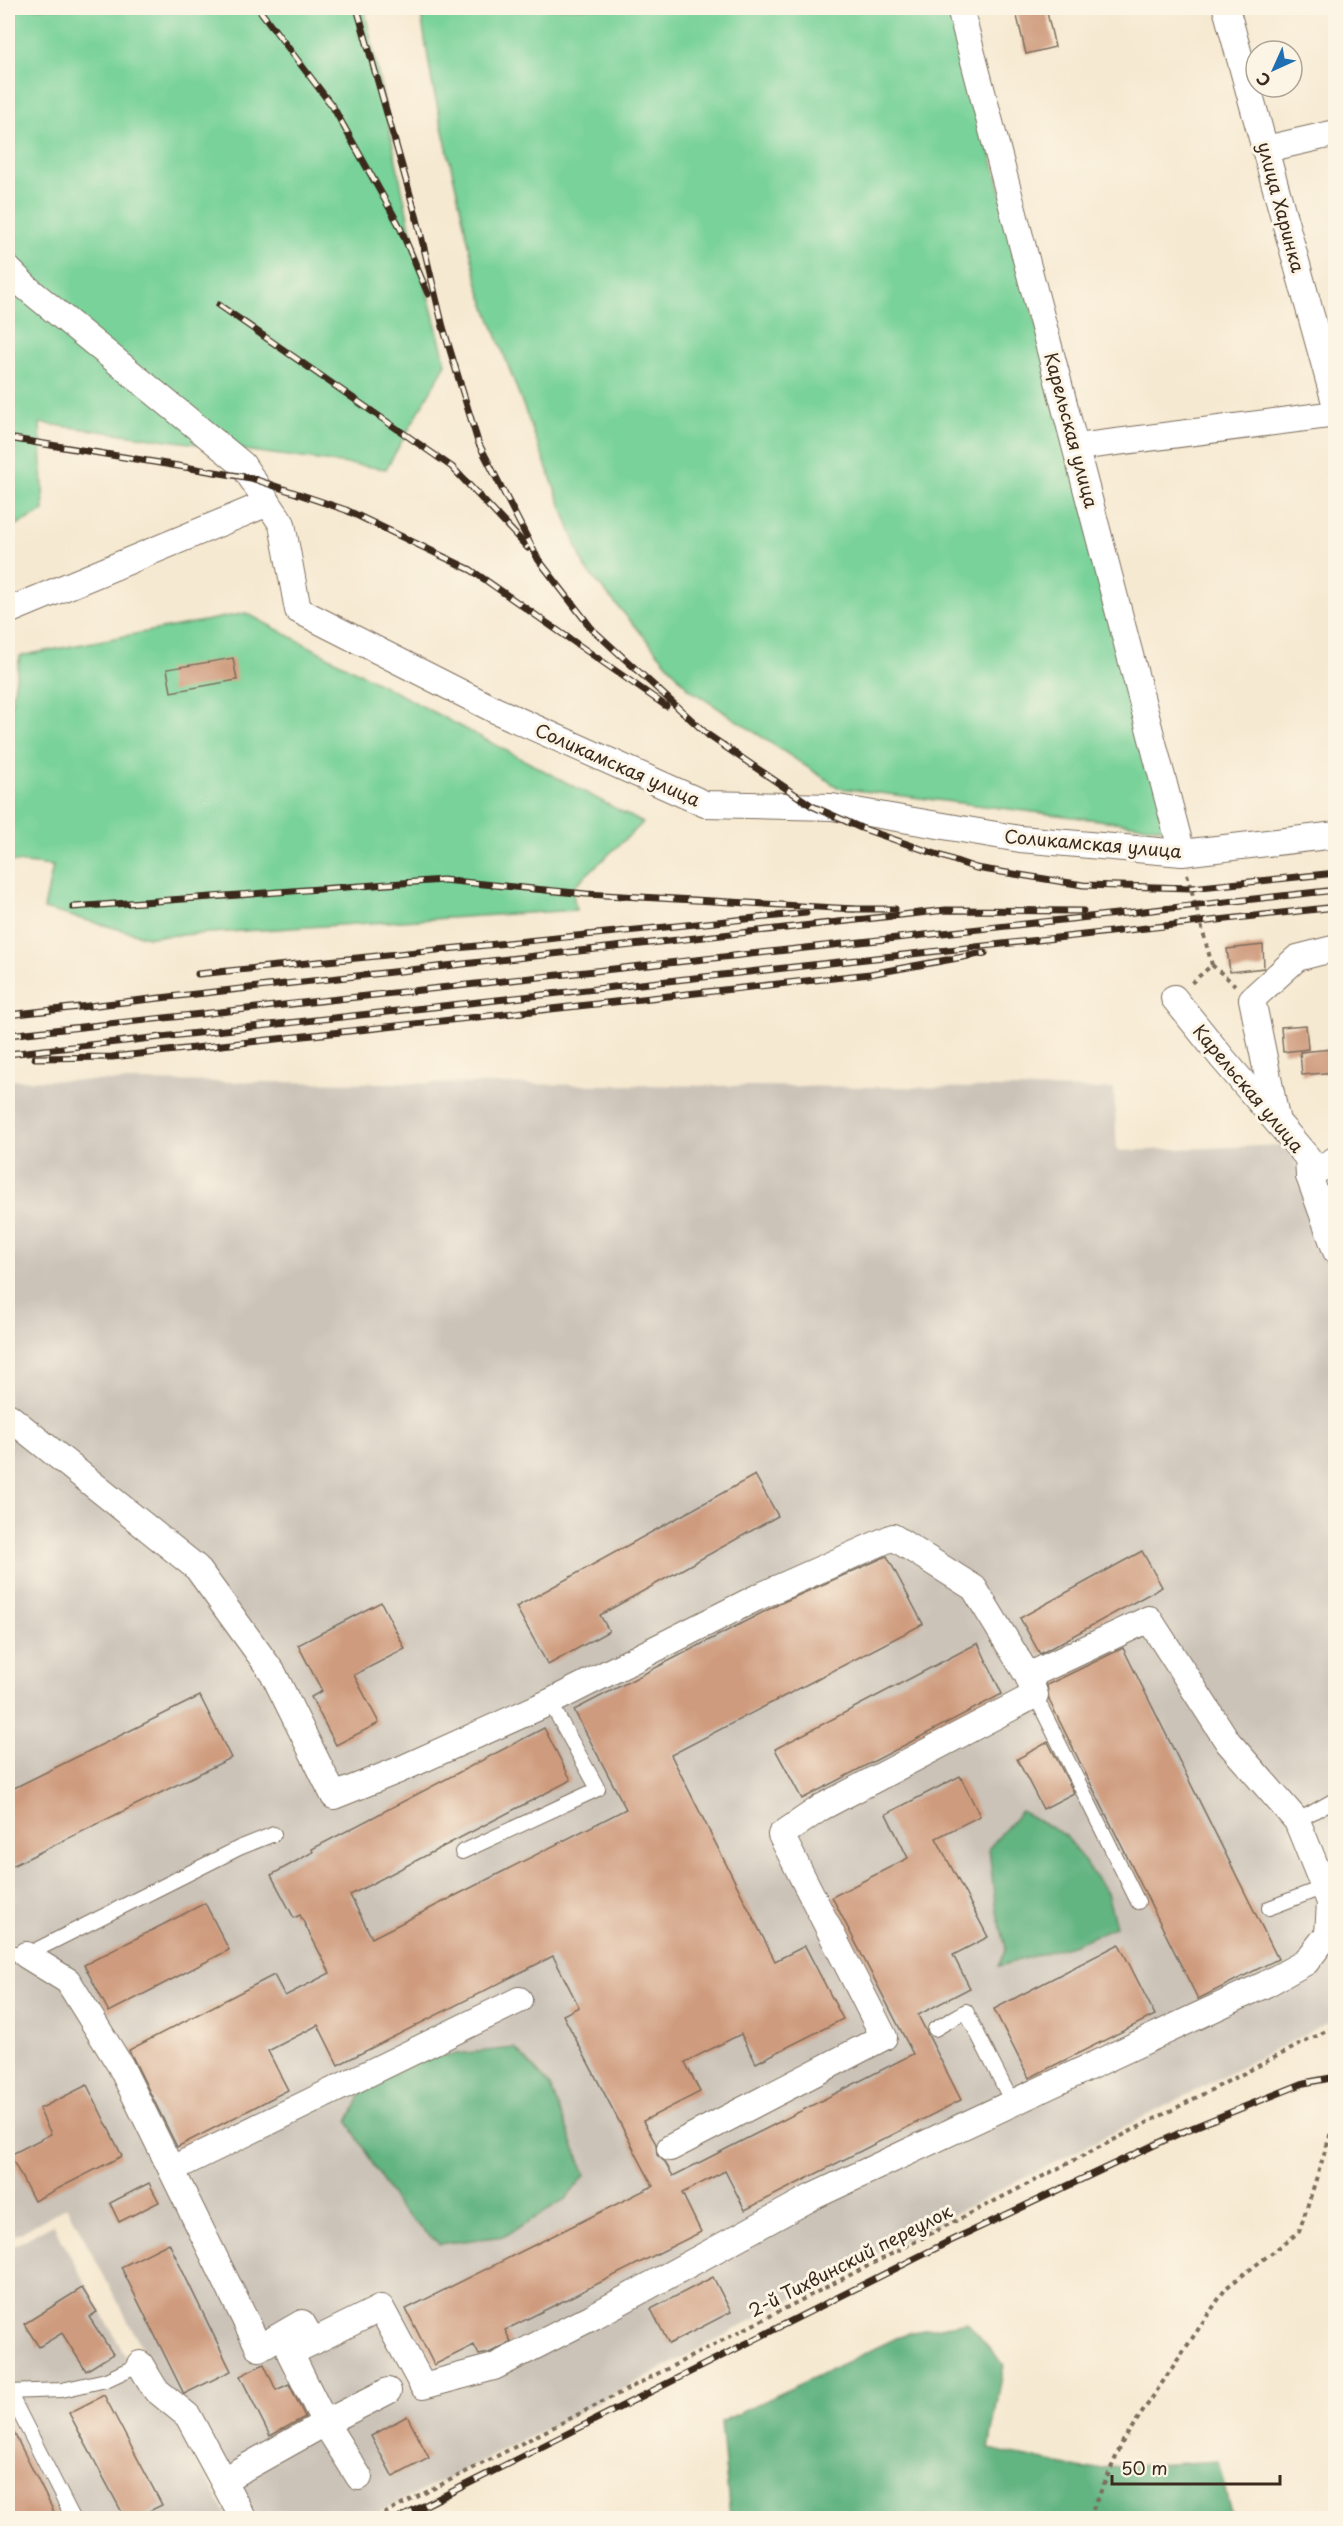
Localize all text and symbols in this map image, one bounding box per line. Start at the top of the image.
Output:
north arrow [1244,39,1304,99]
text: С [1250,68,1275,93]
street label: улица Харинка [1252,139,1313,276]
street label: Карельская улица [1038,349,1106,511]
street label: Соликамская улица [531,715,705,813]
street label: Соликамская улица [1003,822,1184,864]
street label: Карельская улица [1187,1018,1311,1158]
street label: 2-й Тихвинский переулок [744,2197,957,2323]
scale bar [1112,2448,1280,2486]
text: 50 m [1121,2454,1168,2481]

